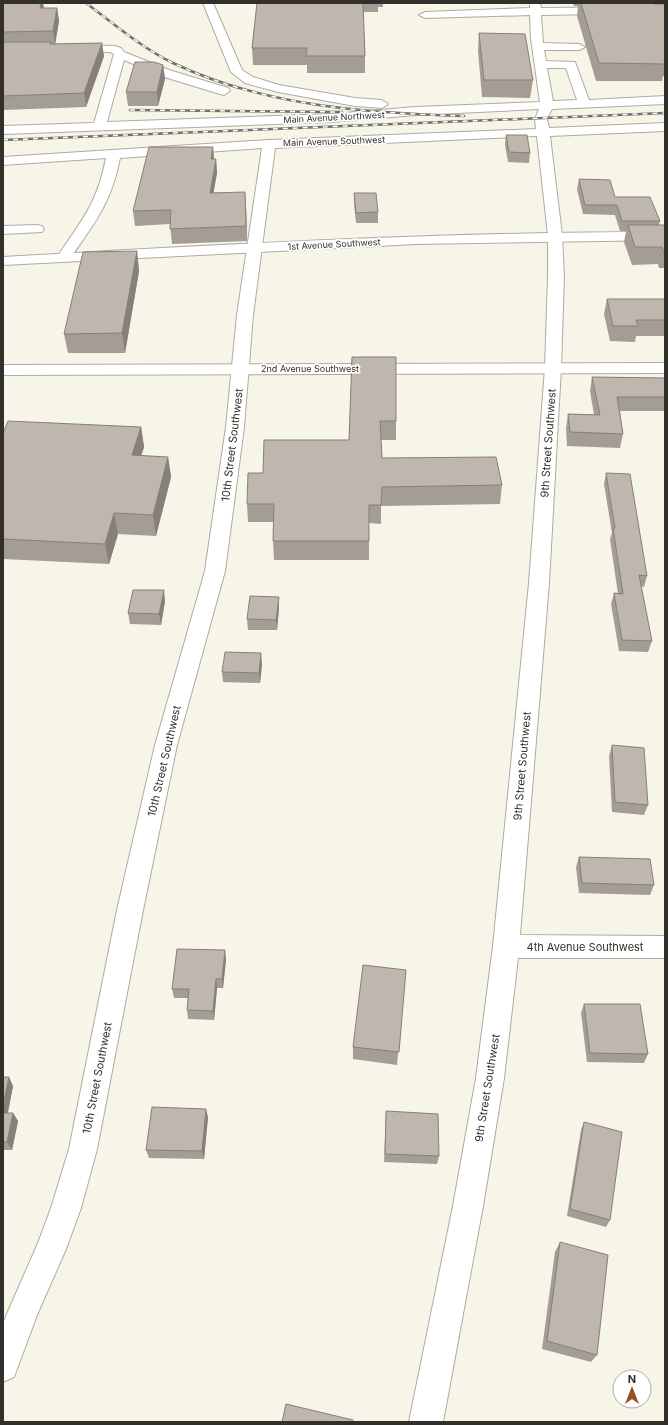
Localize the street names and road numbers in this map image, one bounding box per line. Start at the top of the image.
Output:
street label: Main Avenue Northwest [283,109,385,125]
street label: Main Avenue Southwest [283,134,385,148]
street label: 1st Avenue Southwest [287,236,381,252]
street label: 2nd Avenue Southwest [261,363,359,374]
street label: 10th Street Southwest [218,387,246,502]
street label: 9th Street Southwest [537,388,559,498]
street label: 10th Street Southwest [144,704,184,818]
street label: 9th Street Southwest [510,711,534,821]
street label: 4th Avenue Southwest [527,940,644,954]
street label: 10th Street Southwest [79,1020,115,1135]
street label: 9th Street Southwest [472,1033,503,1143]

